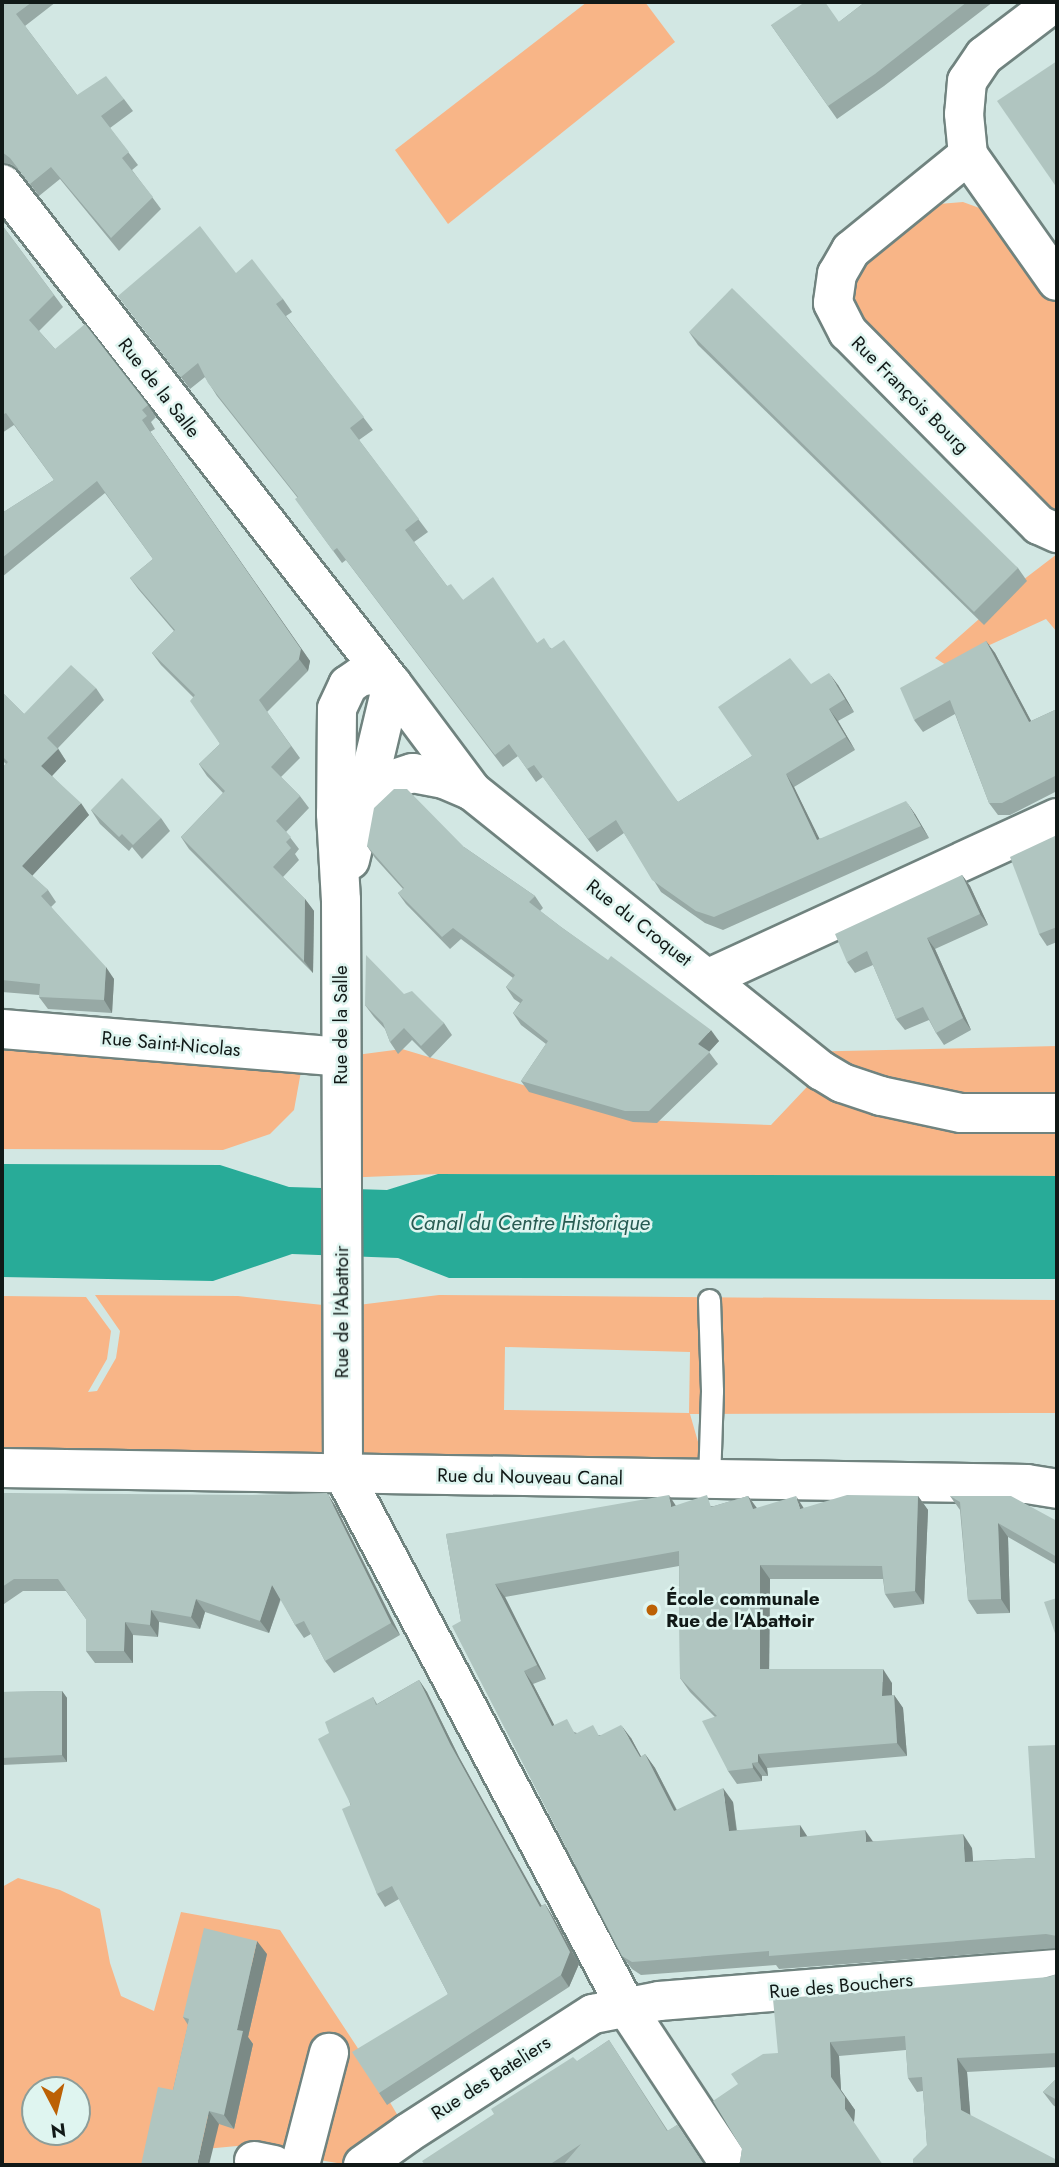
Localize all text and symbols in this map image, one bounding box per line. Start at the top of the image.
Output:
street label: Rue François Bourg [847,332,973,458]
street label: Rue de la Salle [113,334,205,442]
street label: Rue du Croquet [582,875,696,971]
street label: Rue de la Salle [330,965,352,1085]
street label: Rue Saint-Nicolas [101,1027,241,1061]
water label: Canal du Centre Historique [410,1210,650,1236]
street label: Rue de l'Abattoir [331,1246,353,1378]
street label: Rue du Nouveau Canal [437,1464,623,1490]
place label: École communale Rue de l'Abattoir [666,1588,820,1632]
marker: École communale Rue de l'Abattoir [644,1602,660,1618]
street label: Rue des Bouchers [768,1968,914,2004]
street label: Rue des Bateliers [427,2031,555,2125]
north arrow [21,2076,91,2146]
text: N [49,2116,68,2145]

